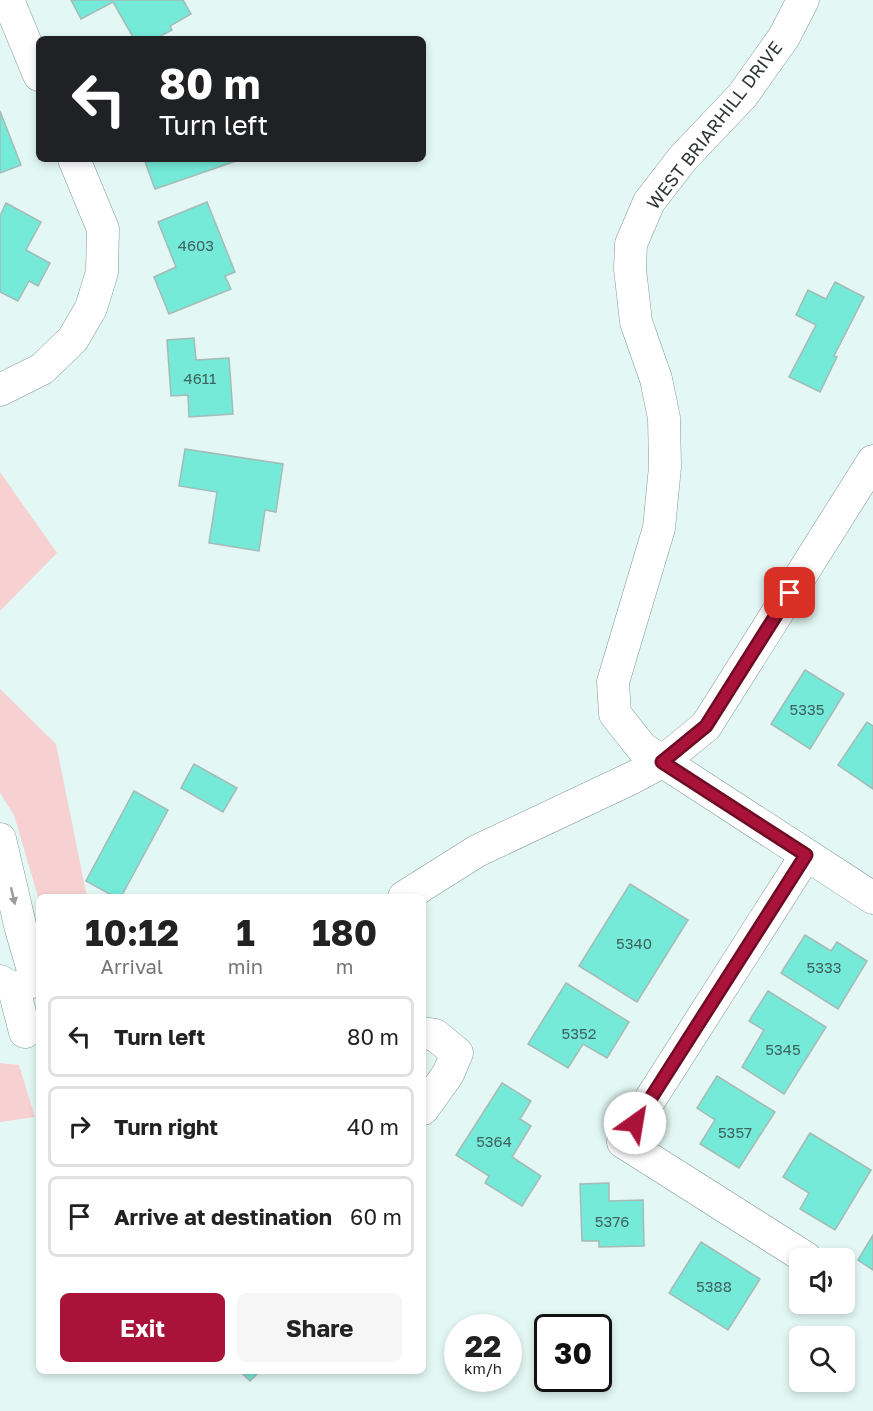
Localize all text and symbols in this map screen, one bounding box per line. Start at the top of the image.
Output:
street label: WEST BRIARHILL DRIVE [641,37,787,213]
text: 80 m [159,58,260,108]
icon: left [60,60,138,138]
text: Turn left [159,109,268,141]
house number: 4603 [178,236,214,254]
house number: 4611 [184,369,216,387]
pin [764,567,815,618]
icon: arrive [773,576,806,609]
house number: 5335 [790,700,824,718]
one-way arrow [9,886,18,905]
text: 10:12 [85,911,179,954]
text: 1 [236,911,255,954]
text: 180 [312,911,377,954]
house number: 5340 [616,934,652,952]
text: Arrival [101,954,163,978]
text: min [228,954,263,978]
text: m [336,954,353,978]
house number: 5333 [806,958,842,976]
icon: left [63,1020,96,1053]
text: Turn left [114,1023,205,1050]
text: 80 m [347,1023,399,1050]
house number: 5352 [562,1024,596,1042]
house number: 5345 [765,1040,801,1058]
position arrow [603,1091,667,1155]
icon: right [63,1110,96,1143]
text: Turn right [114,1113,218,1140]
text: 40 m [347,1113,399,1140]
house number: 5357 [718,1123,752,1141]
house number: 5364 [476,1132,512,1150]
icon: arrive [63,1200,96,1233]
text: Arrive at destination [114,1203,332,1230]
text: 60 m [350,1203,402,1230]
house number: 5376 [595,1212,629,1230]
map controls [789,1248,855,1392]
button: sound [789,1248,855,1314]
house number: 5388 [696,1277,732,1295]
button: Exit [60,1293,225,1362]
button: Share [237,1293,402,1362]
speed limit sign: 30 [534,1314,612,1392]
button: search [789,1326,855,1392]
text: 22 [465,1328,501,1364]
text: km/h [464,1359,502,1377]

